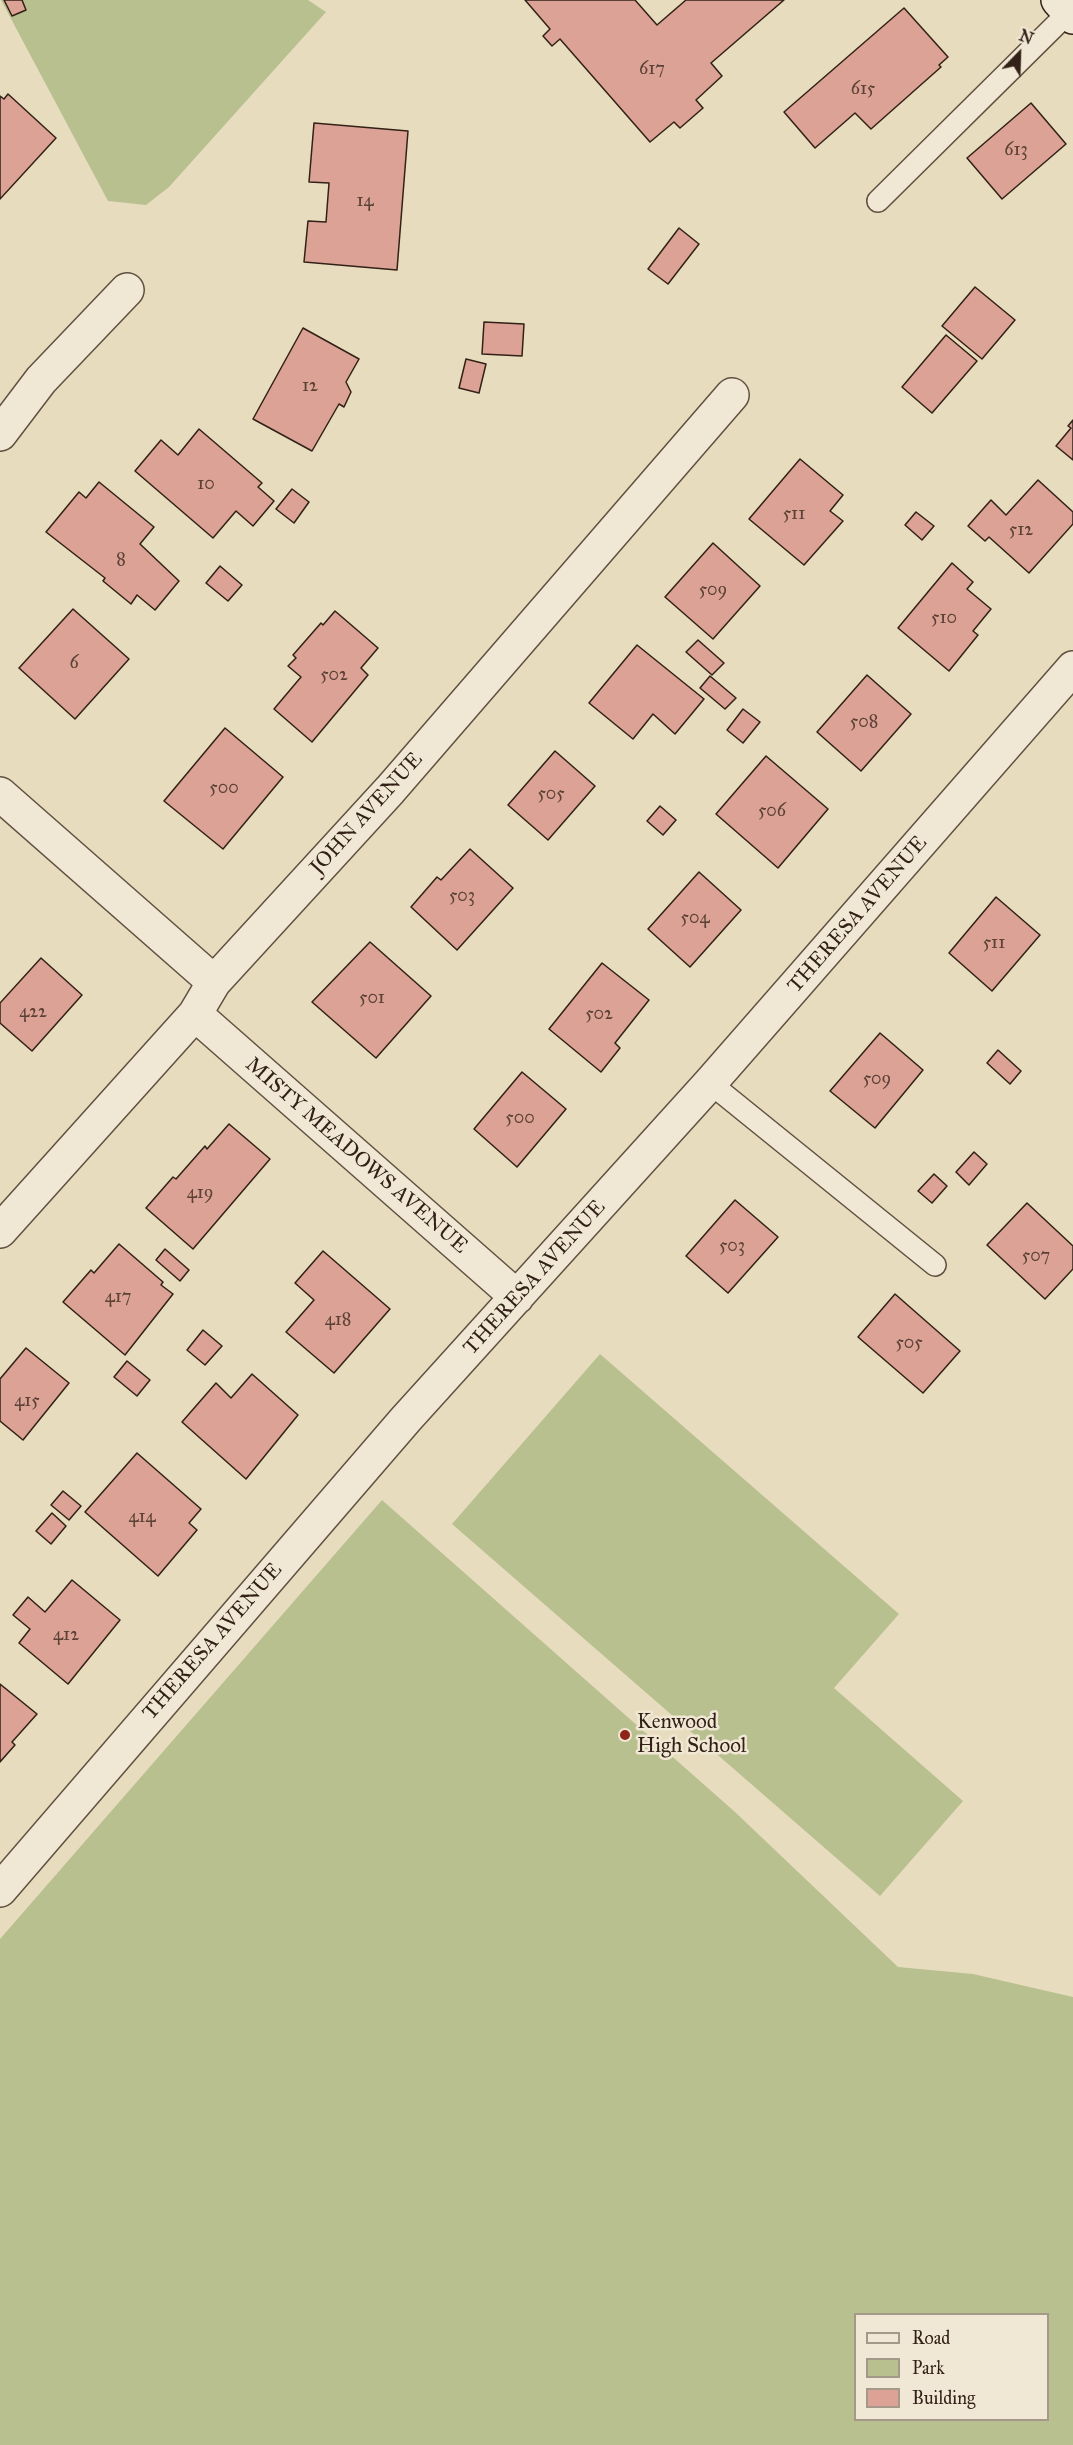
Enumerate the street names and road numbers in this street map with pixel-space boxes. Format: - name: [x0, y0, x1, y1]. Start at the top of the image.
- street label: JOHN AVENUE: [305, 748, 429, 880]
- street label: THERESA AVENUE: [783, 831, 933, 999]
- street label: MISTY MEADOWS AVENUE: [240, 1053, 472, 1259]
- street label: THERESA AVENUE: [459, 1195, 611, 1361]
- street label: THERESA AVENUE: [138, 1558, 288, 1726]

